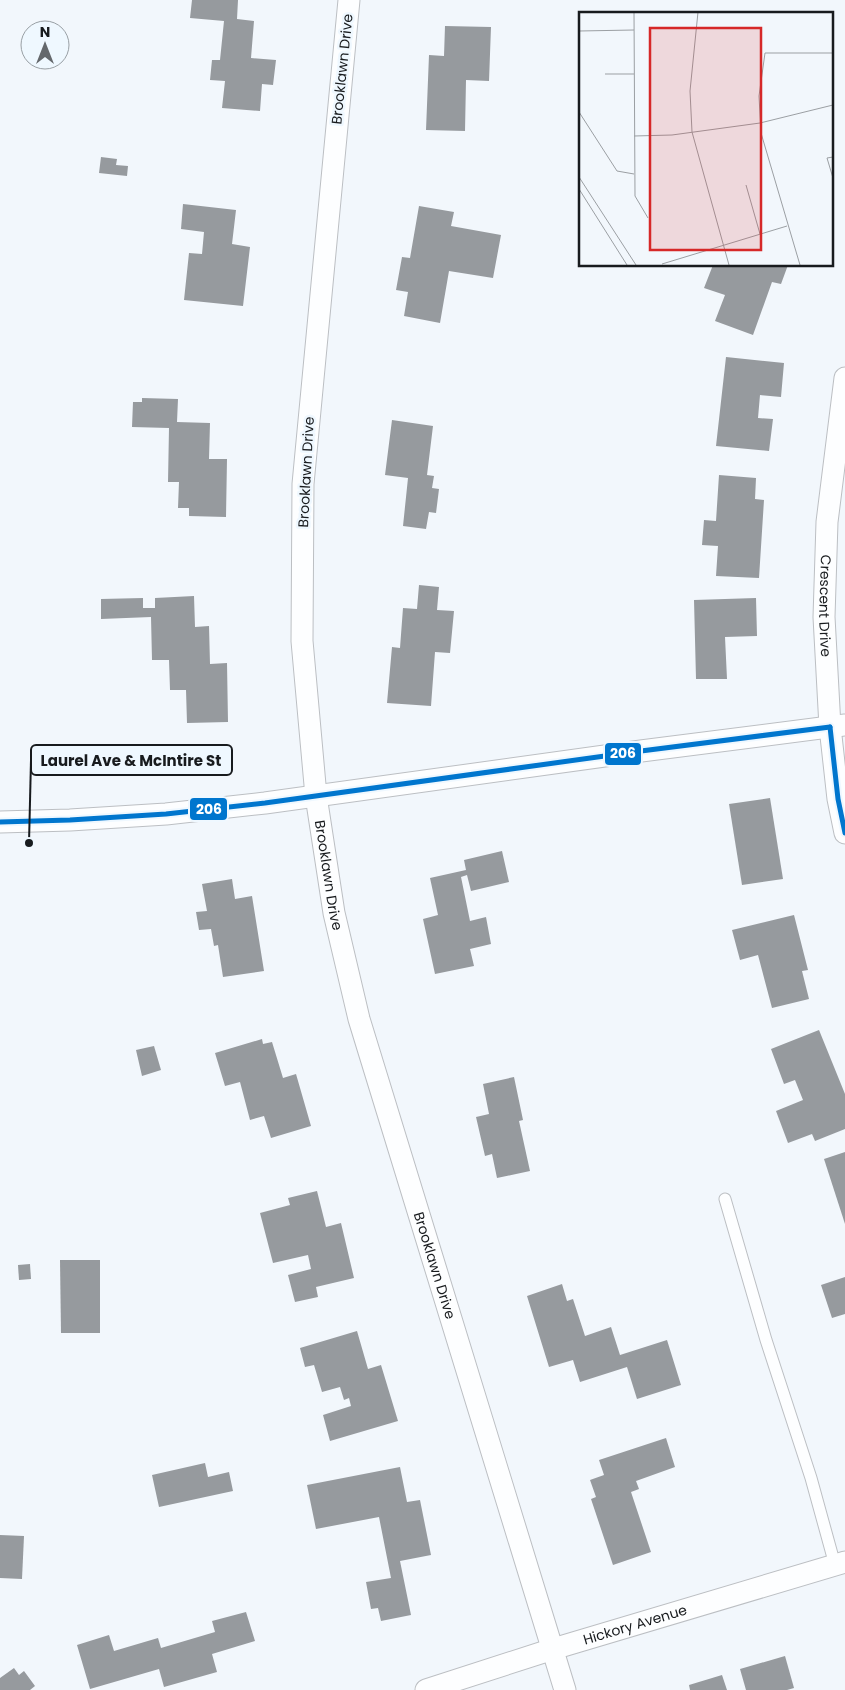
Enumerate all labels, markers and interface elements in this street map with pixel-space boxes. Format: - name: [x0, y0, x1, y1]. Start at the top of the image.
- street label: Brooklawn Drive: [326, 12, 358, 125]
- inset map: [579, 12, 832, 266]
- north arrow: [20, 20, 70, 70]
- text: N: [40, 22, 50, 42]
- street label: Brooklawn Drive: [293, 416, 319, 528]
- street label: Crescent Drive: [814, 554, 836, 658]
- line badge: 206: [604, 742, 642, 766]
- text: 206: [610, 743, 636, 763]
- callout: Laurel Ave & McIntire St: [31, 745, 232, 775]
- text: Laurel Ave & McIntire St: [41, 750, 221, 771]
- line badge: 206: [189, 797, 228, 821]
- text: 206: [196, 799, 222, 819]
- street label: Brooklawn Drive: [310, 819, 348, 933]
- street label: Brooklawn Drive: [409, 1209, 461, 1322]
- street label: Hickory Avenue: [581, 1600, 690, 1649]

